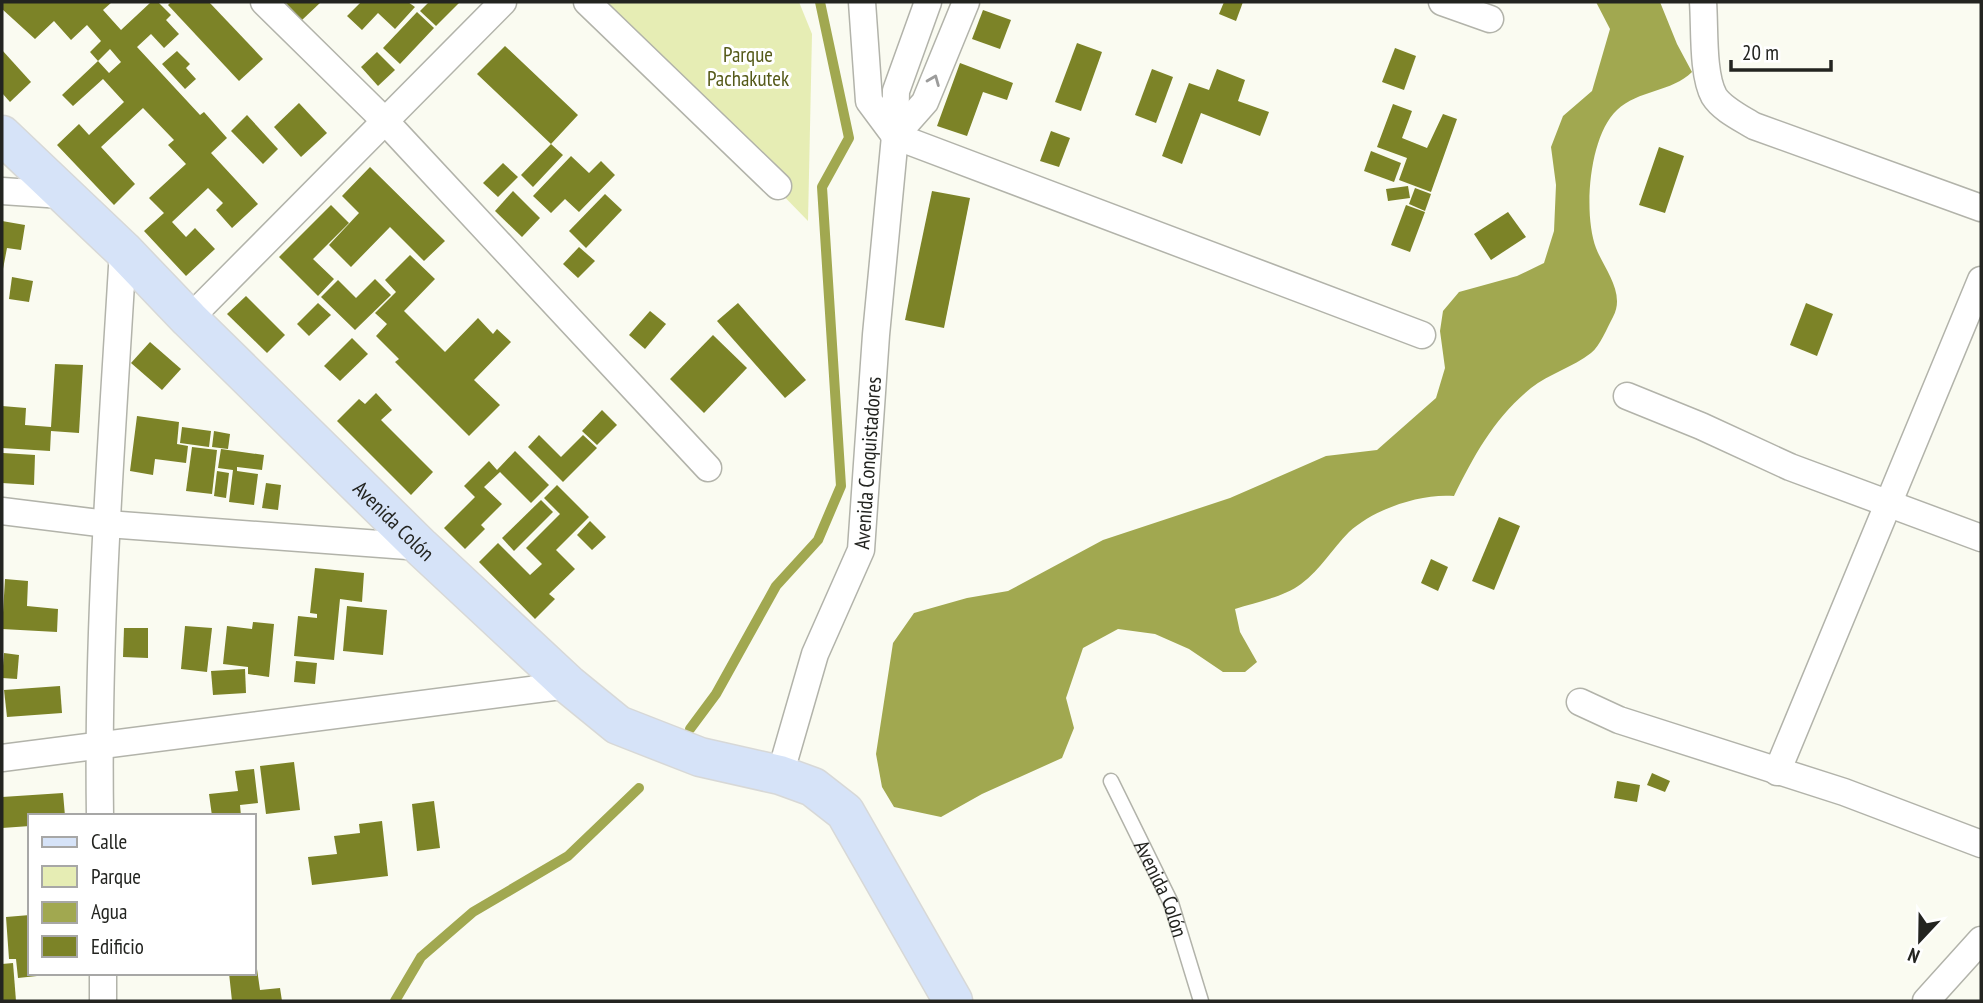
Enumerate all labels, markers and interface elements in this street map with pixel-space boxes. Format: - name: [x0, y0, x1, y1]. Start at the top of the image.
- scale bar: [1731, 28, 1831, 72]
- text: 20 m: [1742, 39, 1779, 66]
- park label: Parque Pachakutek: [707, 41, 789, 92]
- one-way arrow: [925, 75, 939, 87]
- street label: Avenida Conquistadores: [848, 376, 887, 550]
- street label: Avenida Colón: [348, 475, 440, 566]
- legend: [28, 814, 256, 975]
- text: Calle: [91, 828, 127, 855]
- street label: Avenida Colón: [1129, 836, 1194, 940]
- text: Parque: [91, 863, 141, 890]
- text: Agua: [91, 898, 127, 925]
- north arrow: [1885, 905, 1955, 975]
- text: Edificio: [91, 933, 144, 960]
- text: N: [1904, 943, 1923, 969]

